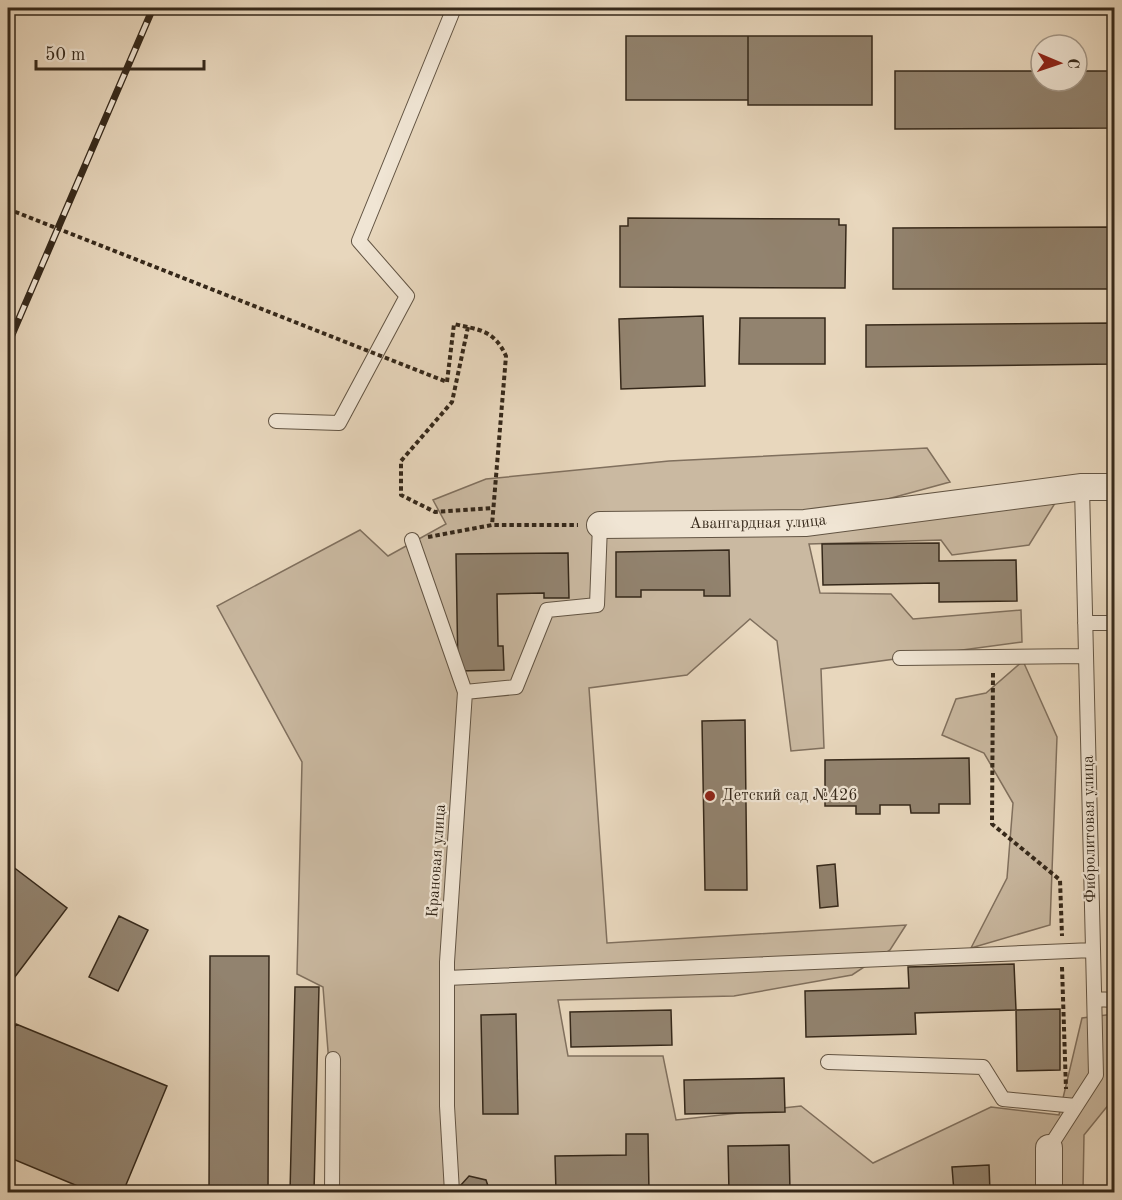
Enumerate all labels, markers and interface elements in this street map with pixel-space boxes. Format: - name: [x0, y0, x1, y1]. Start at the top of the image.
- scale bar: [36, 33, 204, 71]
- north arrow: [1029, 33, 1089, 93]
- text: 50 m: [45, 46, 85, 64]
- text: С: [1064, 58, 1080, 69]
- street label: Авангардная улица: [689, 512, 828, 532]
- street label: Фибролитовая улица: [1081, 755, 1099, 903]
- place label: Детский сад №426: [722, 788, 858, 804]
- marker: Детский сад №426: [703, 789, 717, 803]
- street label: Крановая улица: [425, 804, 449, 918]

